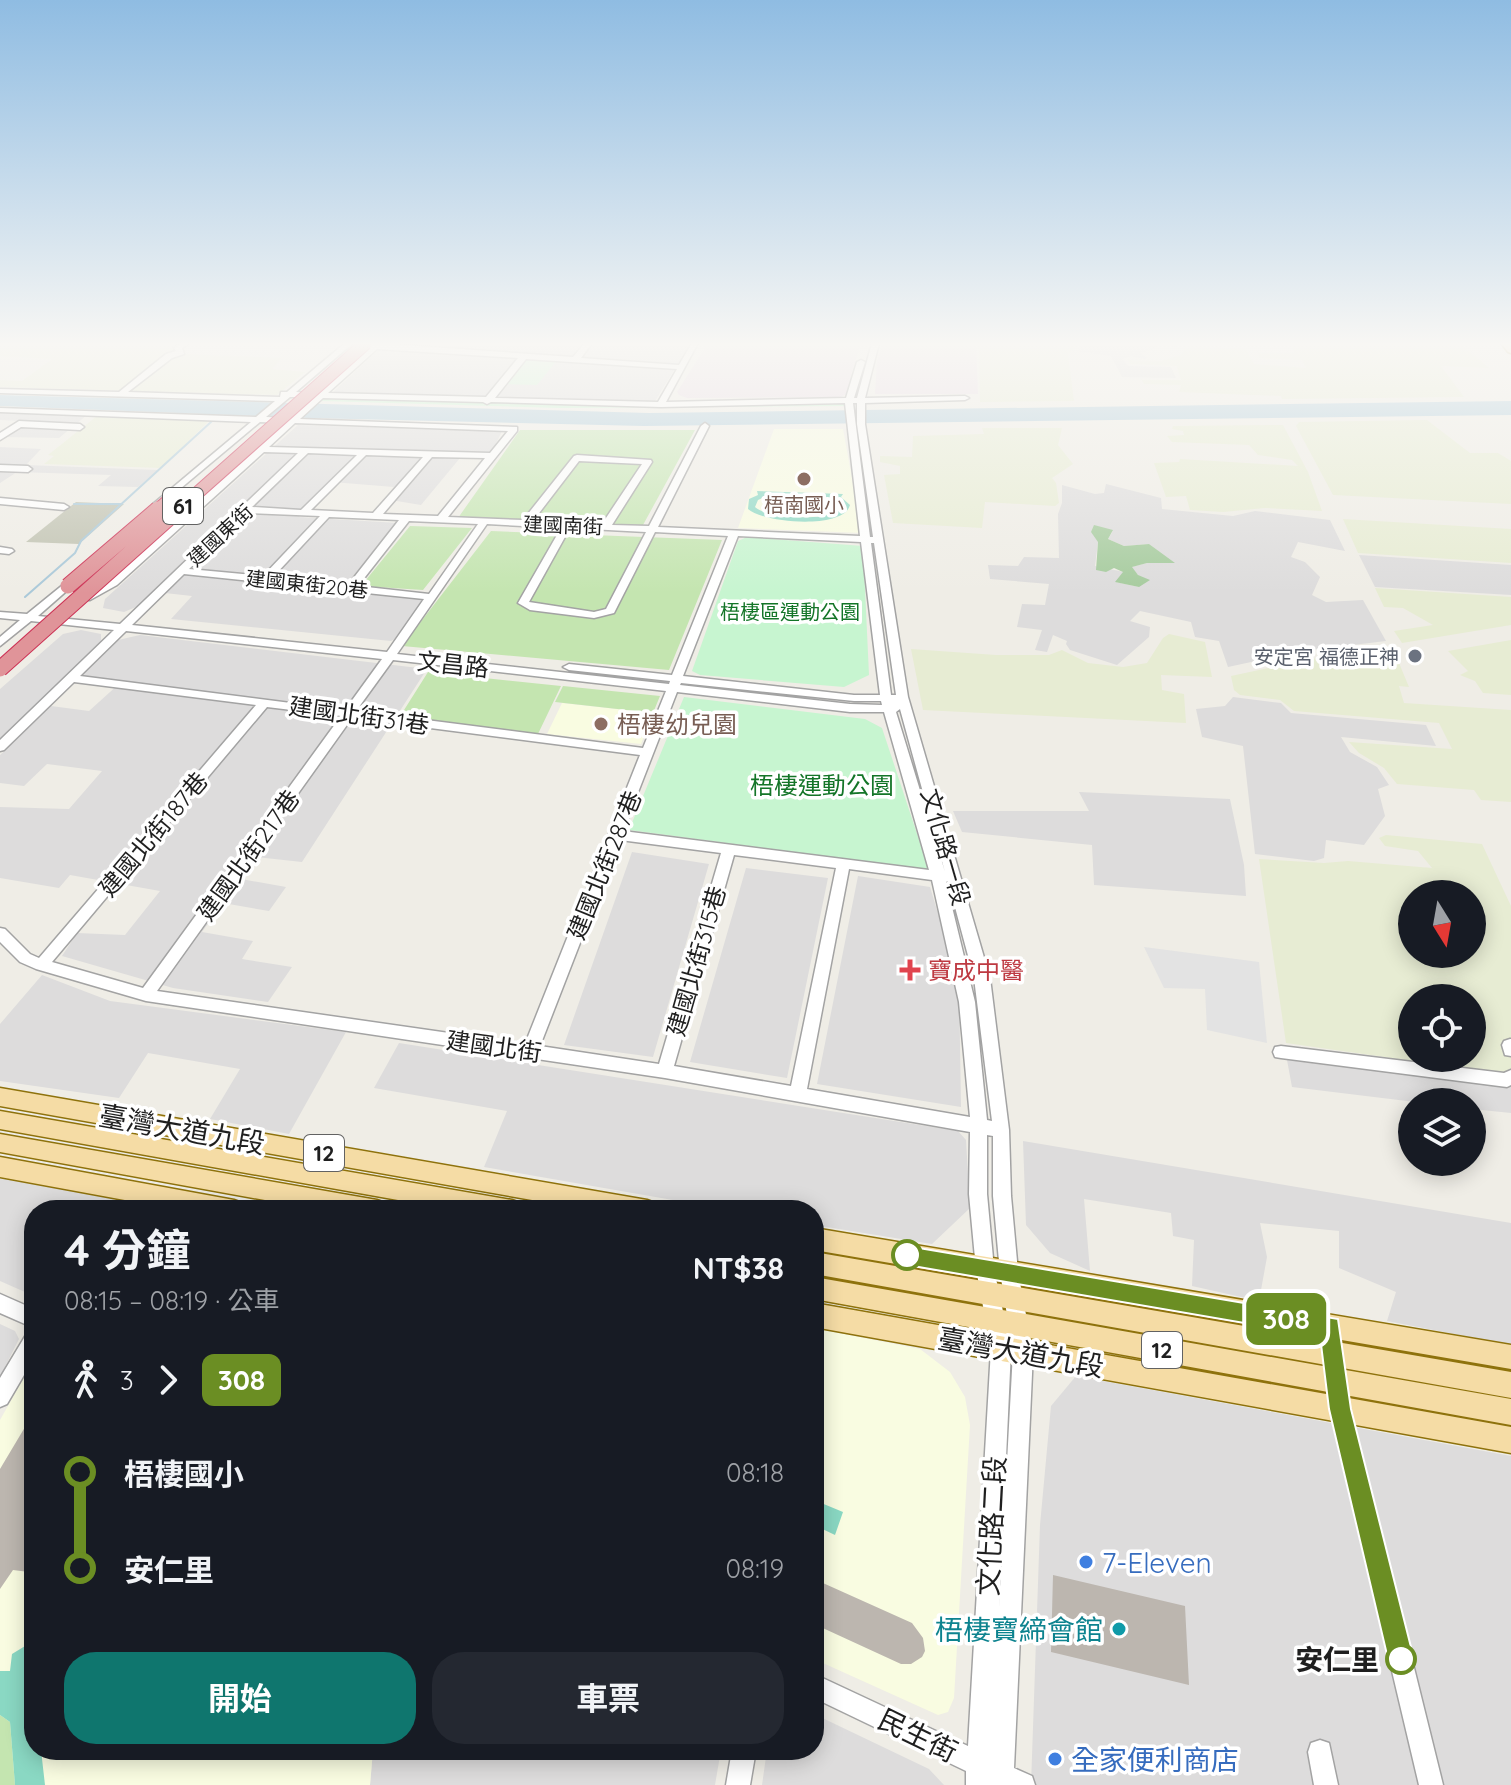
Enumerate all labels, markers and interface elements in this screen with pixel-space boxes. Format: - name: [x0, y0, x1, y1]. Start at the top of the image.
- marker: 梧南國小: [795, 470, 813, 488]
- road number: 61: [163, 488, 203, 524]
- place label: 梧南國小: [764, 492, 844, 517]
- street label: 建國東街: [182, 499, 258, 571]
- street label: 建國南街: [523, 511, 603, 539]
- street label: 建國東街20巷: [245, 565, 369, 603]
- park label: 梧棲區運動公園: [720, 599, 860, 624]
- place label: 安定宮 福德正神: [1254, 644, 1399, 669]
- street label: 文昌路: [416, 645, 490, 683]
- marker: 安定宮 福德正神: [1406, 647, 1424, 665]
- street label: 建國北街31巷: [287, 690, 431, 740]
- place label: 梧棲幼兒園: [617, 709, 737, 739]
- marker: 梧棲幼兒園: [592, 715, 610, 733]
- street label: 建國北街187巷: [92, 766, 214, 902]
- park label: 梧棲運動公園: [750, 770, 894, 800]
- street label: 建國北街217巷: [190, 784, 306, 926]
- street label: 文化路一段: [915, 785, 977, 909]
- street label: 建國北街287巷: [561, 786, 647, 944]
- north arrow: [1398, 880, 1486, 968]
- map controls: [1398, 880, 1486, 1176]
- street label: 建國北街315巷: [660, 883, 732, 1039]
- place label: 寶成中醫: [928, 955, 1024, 985]
- marker: 寶成中醫: [899, 959, 921, 981]
- button: locate: [1398, 984, 1486, 1072]
- street label: 建國北街: [444, 1024, 544, 1068]
- button: layers: [1398, 1088, 1486, 1176]
- street label: 臺灣大道九段: [96, 1097, 268, 1161]
- road number: 12: [304, 1135, 344, 1171]
- text: 4 分鐘: [64, 1222, 190, 1277]
- unlabelled marker: [892, 1240, 922, 1270]
- text: NT$38: [693, 1249, 784, 1287]
- text: 08:15 – 08:19 · 公車: [64, 1284, 279, 1317]
- line badge: 308: [1240, 1293, 1332, 1345]
- text: 308: [1262, 1301, 1310, 1336]
- street label: 臺灣大道九段: [935, 1320, 1107, 1384]
- road number: 12: [1142, 1332, 1182, 1368]
- icon: walk: [64, 1358, 108, 1402]
- icon: forward: [146, 1358, 190, 1402]
- text: 308: [218, 1362, 265, 1397]
- text: 3: [120, 1364, 134, 1397]
- text: 梧棲國小: [124, 1455, 244, 1493]
- street label: 文化路二段: [970, 1455, 1012, 1597]
- text: 08:18: [726, 1456, 784, 1489]
- place label: 7-Eleven: [1102, 1545, 1212, 1580]
- text: 安仁里: [124, 1551, 214, 1589]
- text: 08:19: [725, 1552, 784, 1585]
- marker: 7-Eleven: [1077, 1553, 1095, 1571]
- place label: 梧棲寶締會館: [935, 1612, 1103, 1647]
- marker: 梧棲寶締會館: [1110, 1620, 1128, 1638]
- place label: 安仁里: [1295, 1642, 1379, 1677]
- marker: 安仁里: [1386, 1644, 1416, 1674]
- button: 開始: [64, 1652, 416, 1744]
- button: 車票: [432, 1652, 784, 1744]
- street label: 民生街: [873, 1701, 963, 1769]
- place label: 全家便利商店: [1071, 1742, 1239, 1777]
- marker: 全家便利商店: [1046, 1750, 1064, 1768]

